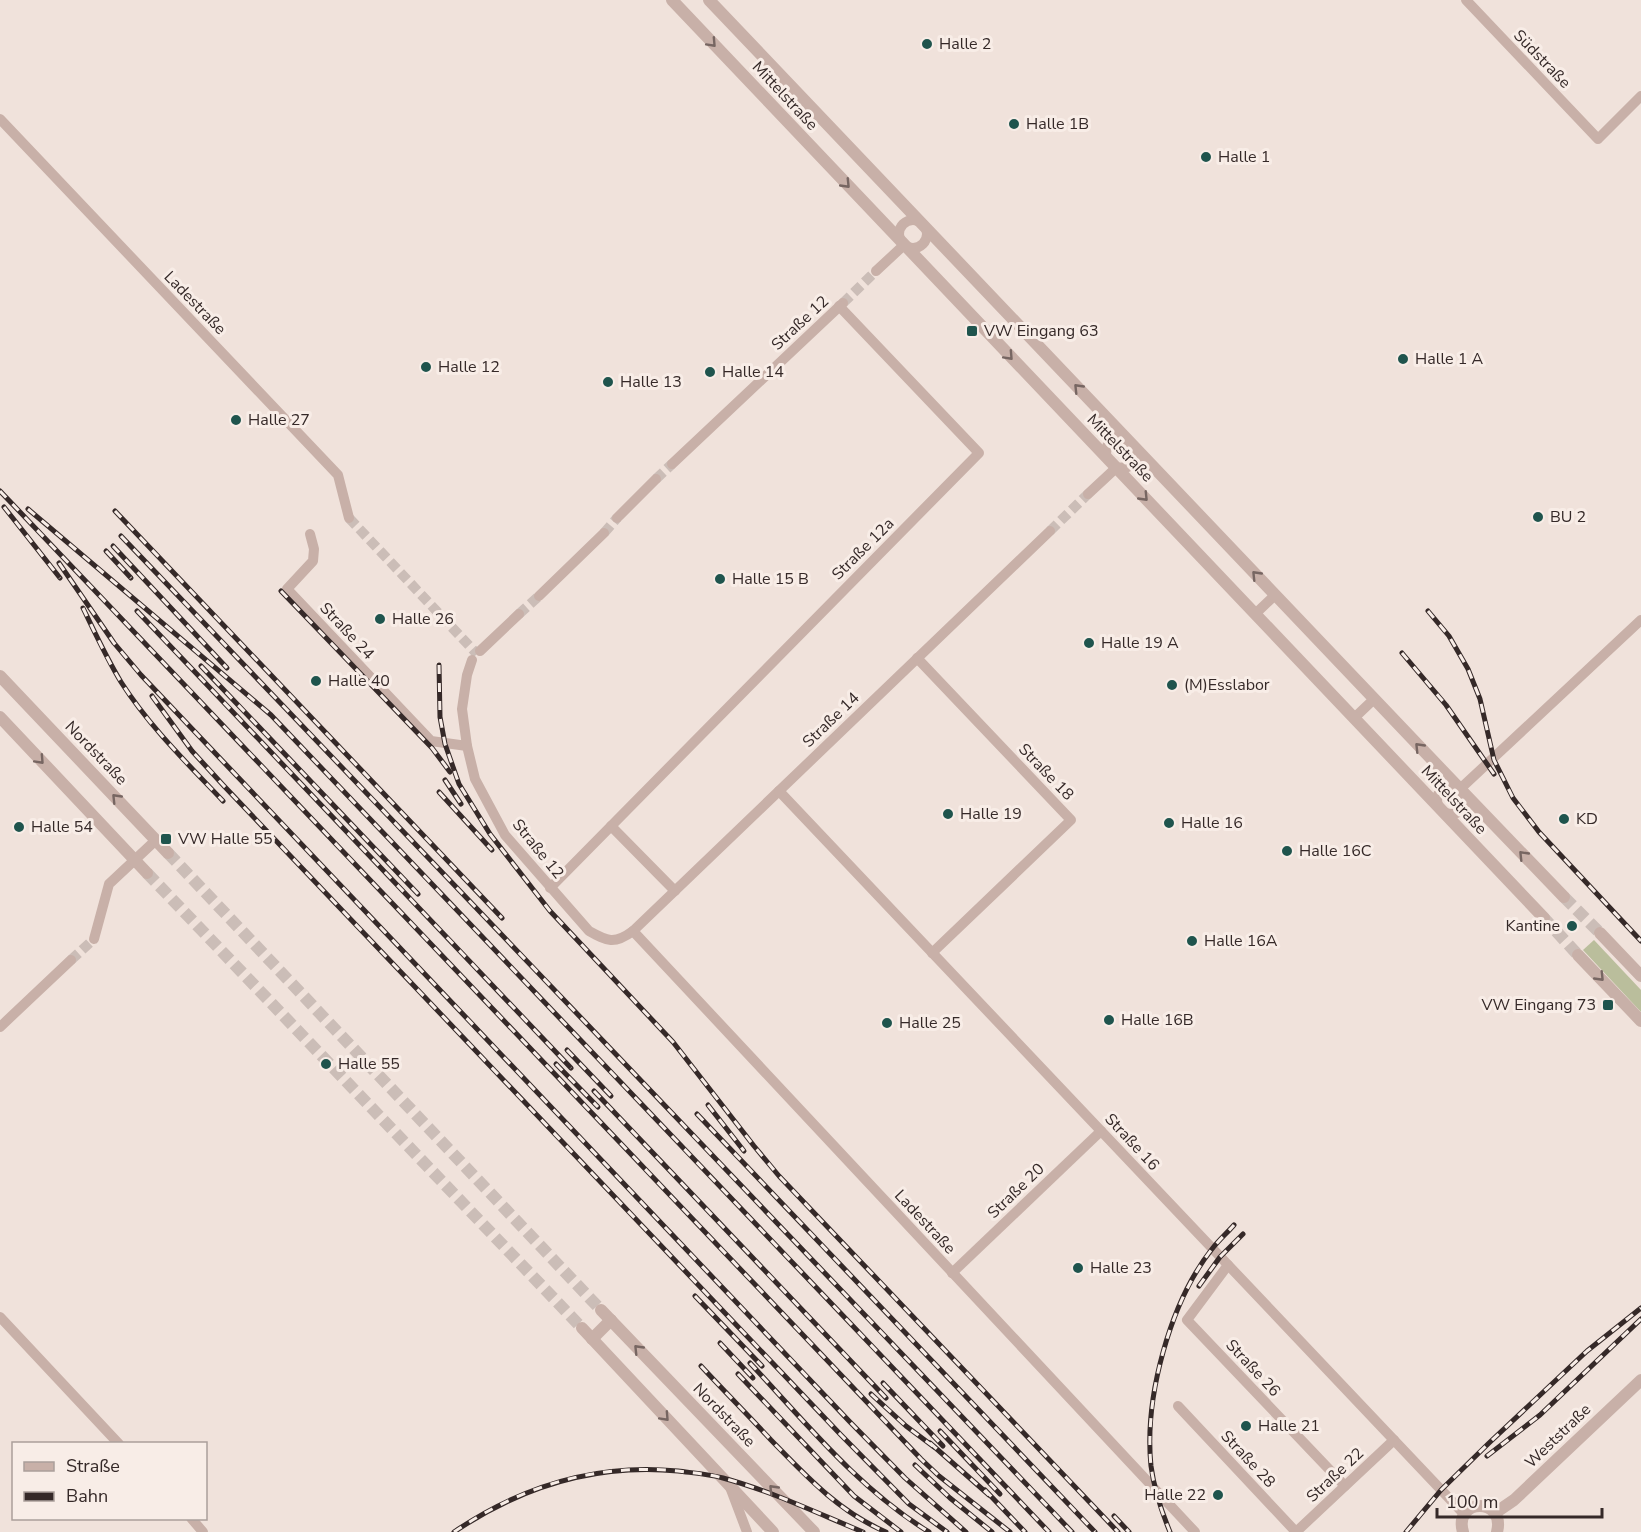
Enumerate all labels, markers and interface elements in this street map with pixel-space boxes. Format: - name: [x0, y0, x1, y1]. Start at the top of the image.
- street label: Südstraße: [1508, 25, 1576, 93]
- place label: Halle 2: [939, 33, 991, 55]
- one-way arrow: [705, 36, 716, 46]
- marker: Halle 2: [920, 37, 934, 51]
- street label: Mittelstraße: [747, 57, 823, 135]
- place label: Halle 1B: [1026, 113, 1089, 135]
- marker: Halle 1B: [1007, 117, 1021, 131]
- place label: Halle 1: [1218, 146, 1270, 168]
- marker: Halle 1: [1199, 150, 1213, 164]
- one-way arrow: [839, 177, 850, 188]
- street label: Ladestraße: [159, 266, 231, 340]
- street label: Straße 12: [766, 291, 834, 355]
- place label: VW Eingang 63: [983, 320, 1099, 342]
- marker: VW Eingang 63: [965, 324, 979, 338]
- one-way arrow: [1002, 348, 1013, 359]
- place label: Halle 1 A: [1415, 348, 1483, 370]
- marker: Halle 1 A: [1396, 352, 1410, 366]
- place label: Halle 12: [438, 356, 500, 378]
- marker: Halle 12: [419, 360, 433, 374]
- place label: Halle 14: [722, 361, 784, 383]
- marker: Halle 14: [703, 365, 717, 379]
- place label: Halle 13: [620, 371, 682, 393]
- marker: Halle 13: [601, 375, 615, 389]
- one-way arrow: [1075, 385, 1086, 396]
- place label: Halle 27: [248, 409, 310, 431]
- street label: Mittelstraße: [1082, 409, 1158, 487]
- marker: Halle 27: [229, 413, 243, 427]
- one-way arrow: [1137, 490, 1148, 501]
- place label: BU 2: [1550, 506, 1586, 528]
- marker: BU 2: [1531, 510, 1545, 524]
- street label: Straße 12a: [827, 513, 899, 585]
- place label: Halle 15 B: [732, 568, 809, 590]
- marker: Halle 15 B: [713, 572, 727, 586]
- one-way arrow: [1252, 572, 1263, 582]
- street label: Straße 24: [315, 597, 380, 665]
- place label: Halle 26: [392, 608, 454, 630]
- marker: Halle 26: [373, 612, 387, 626]
- place label: Halle 19 A: [1101, 632, 1179, 654]
- marker: Halle 19 A: [1082, 636, 1096, 650]
- place label: Halle 40: [328, 670, 390, 692]
- marker: Halle 40: [309, 674, 323, 688]
- place label: (M)Esslabor: [1184, 674, 1270, 696]
- marker: (M)Esslabor: [1165, 678, 1179, 692]
- street label: Straße 14: [798, 687, 865, 753]
- street label: Nordstraße: [60, 716, 132, 790]
- street label: Straße 18: [1013, 739, 1079, 805]
- one-way arrow: [1416, 743, 1427, 754]
- one-way arrow: [33, 753, 44, 764]
- street label: Mittelstraße: [1416, 761, 1492, 839]
- one-way arrow: [112, 794, 123, 804]
- place label: Halle 19: [960, 803, 1022, 825]
- marker: Halle 19: [941, 807, 955, 821]
- place label: KD: [1576, 808, 1598, 830]
- place label: Halle 16: [1181, 812, 1243, 834]
- marker: KD: [1557, 812, 1571, 826]
- street label: Straße 12: [507, 814, 569, 884]
- place label: Halle 54: [31, 816, 93, 838]
- marker: Halle 16: [1162, 816, 1176, 830]
- marker: Halle 54: [12, 820, 26, 834]
- place label: VW Halle 55: [177, 828, 273, 850]
- marker: VW Halle 55: [159, 832, 173, 846]
- place label: Halle 16C: [1299, 840, 1372, 862]
- marker: Halle 16C: [1280, 844, 1294, 858]
- one-way arrow: [1520, 851, 1531, 862]
- place label: Kantine: [1506, 915, 1560, 937]
- marker: Kantine: [1565, 919, 1579, 933]
- place label: Halle 16A: [1204, 930, 1278, 952]
- marker: Halle 16A: [1185, 934, 1199, 948]
- one-way arrow: [1592, 970, 1603, 981]
- place label: VW Eingang 73: [1480, 994, 1596, 1016]
- marker: VW Eingang 73: [1601, 998, 1615, 1012]
- place label: Halle 16B: [1121, 1009, 1194, 1031]
- place label: Halle 25: [899, 1012, 961, 1034]
- marker: Halle 16B: [1102, 1013, 1116, 1027]
- marker: Halle 25: [880, 1016, 894, 1030]
- place label: Halle 55: [338, 1053, 400, 1075]
- marker: Halle 55: [319, 1057, 333, 1071]
- street label: Straße 16: [1100, 1108, 1164, 1176]
- street label: Straße 20: [983, 1158, 1049, 1224]
- street label: Ladestraße: [889, 1185, 961, 1259]
- place label: Halle 23: [1090, 1257, 1152, 1279]
- marker: Halle 23: [1071, 1261, 1085, 1275]
- street label: Straße 26: [1221, 1334, 1285, 1402]
- one-way arrow: [635, 1345, 646, 1356]
- street label: Nordstraße: [688, 1378, 760, 1452]
- street label: Weststraße: [1520, 1399, 1596, 1473]
- one-way arrow: [658, 1410, 669, 1420]
- place label: Halle 21: [1258, 1415, 1320, 1437]
- marker: Halle 21: [1239, 1419, 1253, 1433]
- street label: Straße 28: [1216, 1425, 1280, 1493]
- legend: [12, 1442, 207, 1520]
- street label: Straße 22: [1301, 1443, 1369, 1507]
- text: Straße: [66, 1454, 120, 1478]
- scale bar: [1437, 1481, 1602, 1519]
- text: Bahn: [66, 1484, 108, 1508]
- place label: Halle 22: [1144, 1484, 1206, 1506]
- one-way arrow: [770, 1486, 781, 1497]
- marker: Halle 22: [1211, 1488, 1225, 1502]
- text: 100 m: [1446, 1490, 1498, 1514]

